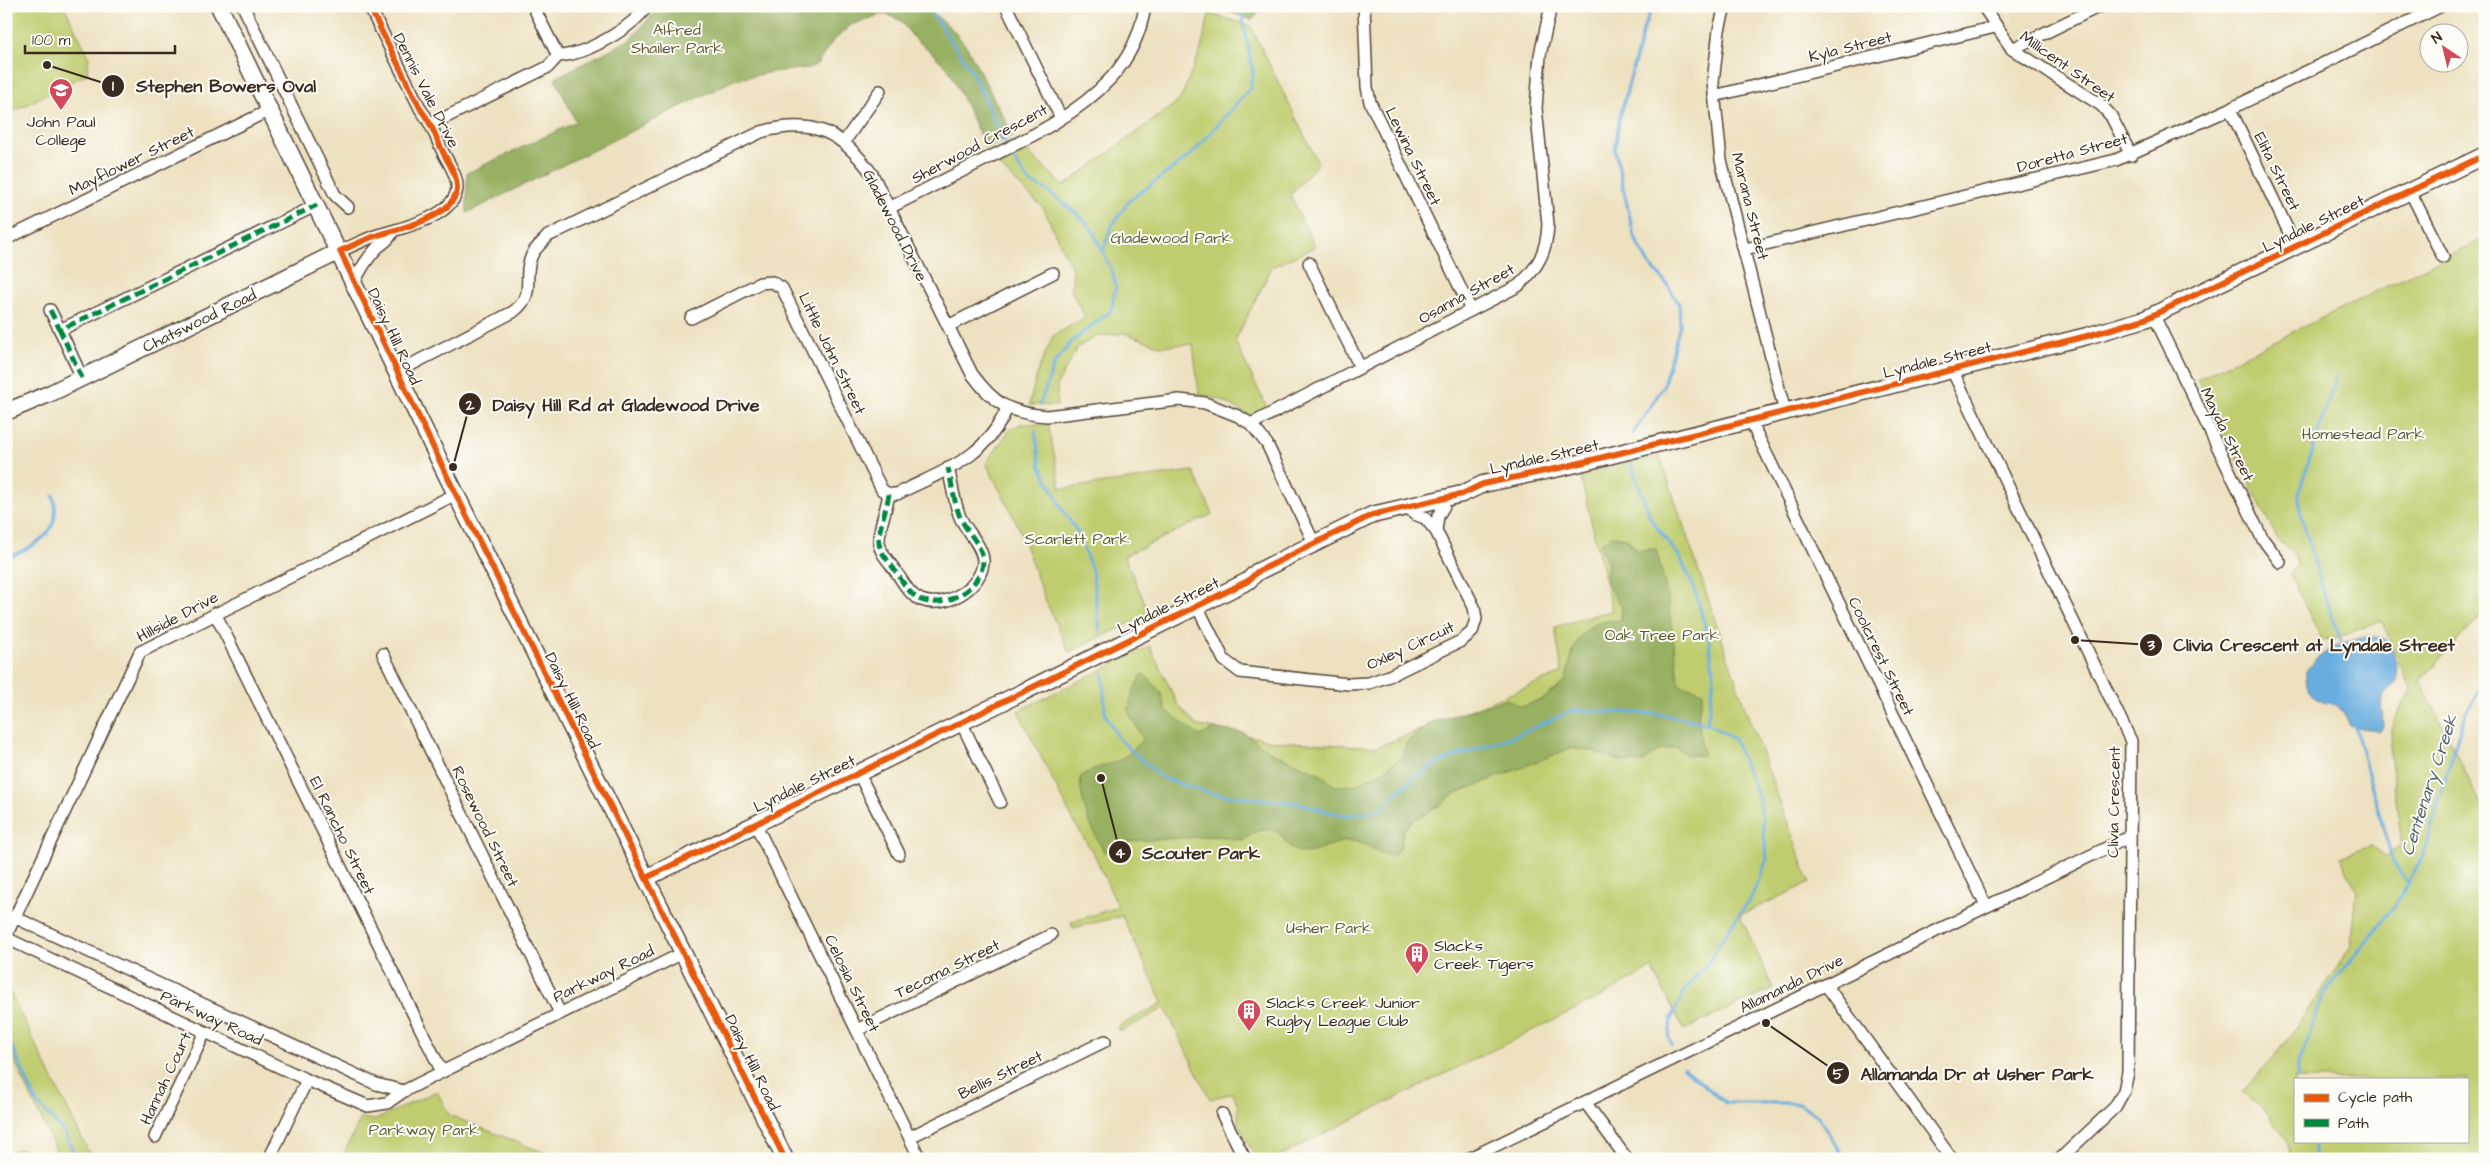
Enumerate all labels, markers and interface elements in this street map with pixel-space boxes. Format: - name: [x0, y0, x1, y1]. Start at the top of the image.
- park label: Alfred Shailer Park: [631, 19, 723, 59]
- scale bar: [25, 22, 175, 54]
- north arrow: [2418, 22, 2468, 72]
- street label: Kyla Street: [1806, 26, 1895, 69]
- street label: Millicent Street: [2015, 26, 2120, 108]
- text: N: [2428, 27, 2447, 49]
- street label: Dennis Vale Drive: [388, 29, 465, 152]
- text: 100 m: [32, 30, 71, 51]
- callout: Stephen Bowers Oval: [100, 69, 326, 102]
- text: Stephen Bowers Oval: [135, 74, 316, 99]
- text: 1: [112, 76, 114, 97]
- school or university icon: John Paul College: [48, 77, 74, 111]
- street label: Sherwood Crescent: [907, 98, 1052, 189]
- street label: Lewina Street: [1380, 104, 1447, 210]
- place label: John Paul College: [27, 111, 95, 152]
- street label: Mayflower Street: [65, 121, 199, 202]
- street label: Doretta Street: [2014, 127, 2131, 178]
- street label: Elita Street: [2249, 129, 2306, 215]
- street label: Marana Street: [1726, 150, 1774, 263]
- street label: Gladewood Drive: [857, 166, 933, 285]
- street label: Lyndale Street: [2259, 189, 2369, 259]
- park label: Gladewood Park: [1110, 227, 1232, 249]
- street label: Osanna Street: [1414, 258, 1519, 329]
- street label: Chatswood Road: [139, 284, 260, 358]
- street label: Daisy Hill Road: [361, 284, 426, 389]
- street label: Little John Street: [793, 289, 871, 419]
- street label: Lyndale Street: [1881, 336, 1995, 385]
- street label: Mayda Street: [2194, 384, 2260, 486]
- callout: Daisy Hill Rd at Gladewood Drive: [458, 388, 770, 421]
- text: Daisy Hill Rd at Gladewood Drive: [492, 393, 760, 419]
- text: 2: [465, 395, 475, 416]
- park label: Homestead Park: [2302, 423, 2425, 445]
- street label: Lyndale Street: [1488, 434, 1602, 481]
- park label: Scarlett Park: [1025, 528, 1130, 550]
- street label: Lyndale Street: [1114, 571, 1224, 641]
- street label: Hillside Drive: [133, 586, 222, 648]
- street label: Coolcrest Street: [1843, 593, 1920, 720]
- street label: Oxley Circuit: [1363, 616, 1459, 677]
- park label: Oak Tree Park: [1605, 624, 1719, 646]
- callout: Clivia Crescent at Lyndale Street: [2138, 628, 2465, 661]
- text: Clivia Crescent at Lyndale Street: [2173, 633, 2455, 659]
- text: 3: [2146, 635, 2155, 656]
- street label: Daisy Hill Road: [538, 649, 605, 753]
- water label: Centenary Creek: [2395, 711, 2465, 859]
- street label: Clivia Crescent: [2102, 745, 2126, 858]
- street label: Lyndale Street: [750, 749, 860, 819]
- street label: Rosewood Street: [446, 762, 524, 891]
- street label: El Rancho Street: [304, 773, 380, 899]
- callout: Scouter Park: [1107, 836, 1270, 869]
- text: Scouter Park: [1141, 841, 1261, 866]
- text: 4: [1115, 843, 1126, 864]
- park label: Usher Park: [1286, 917, 1372, 939]
- street label: Celosia Street: [819, 931, 885, 1036]
- street label: Tecoma Street: [891, 934, 1004, 1004]
- place label: Slacks Creek Tigers: [1434, 935, 1534, 976]
- street label: Parkway Road: [549, 940, 658, 1009]
- building icon: Slacks Creek Tigers: [1404, 941, 1430, 975]
- street label: Allamanda Drive: [1736, 949, 1848, 1019]
- street label: Parkway Road: [157, 985, 266, 1052]
- place label: Slacks Creek Junior Rugby League Club: [1266, 992, 1420, 1033]
- building icon: Slacks Creek Junior Rugby League Club: [1236, 998, 1262, 1032]
- street label: Daisy Hill Road: [718, 1011, 785, 1115]
- street label: Hannah Court: [135, 1028, 197, 1128]
- street label: Bellis Street: [955, 1045, 1047, 1105]
- callout: Allamanda Dr at Usher Park: [1826, 1057, 2104, 1090]
- text: Allamanda Dr at Usher Park: [1860, 1062, 2095, 1087]
- text: 5: [1833, 1064, 1844, 1085]
- legend: [2294, 1078, 2468, 1142]
- text: Cycle path: [2338, 1087, 2413, 1109]
- text: Path: [2338, 1113, 2369, 1134]
- park label: Parkway Park: [369, 1119, 479, 1142]

